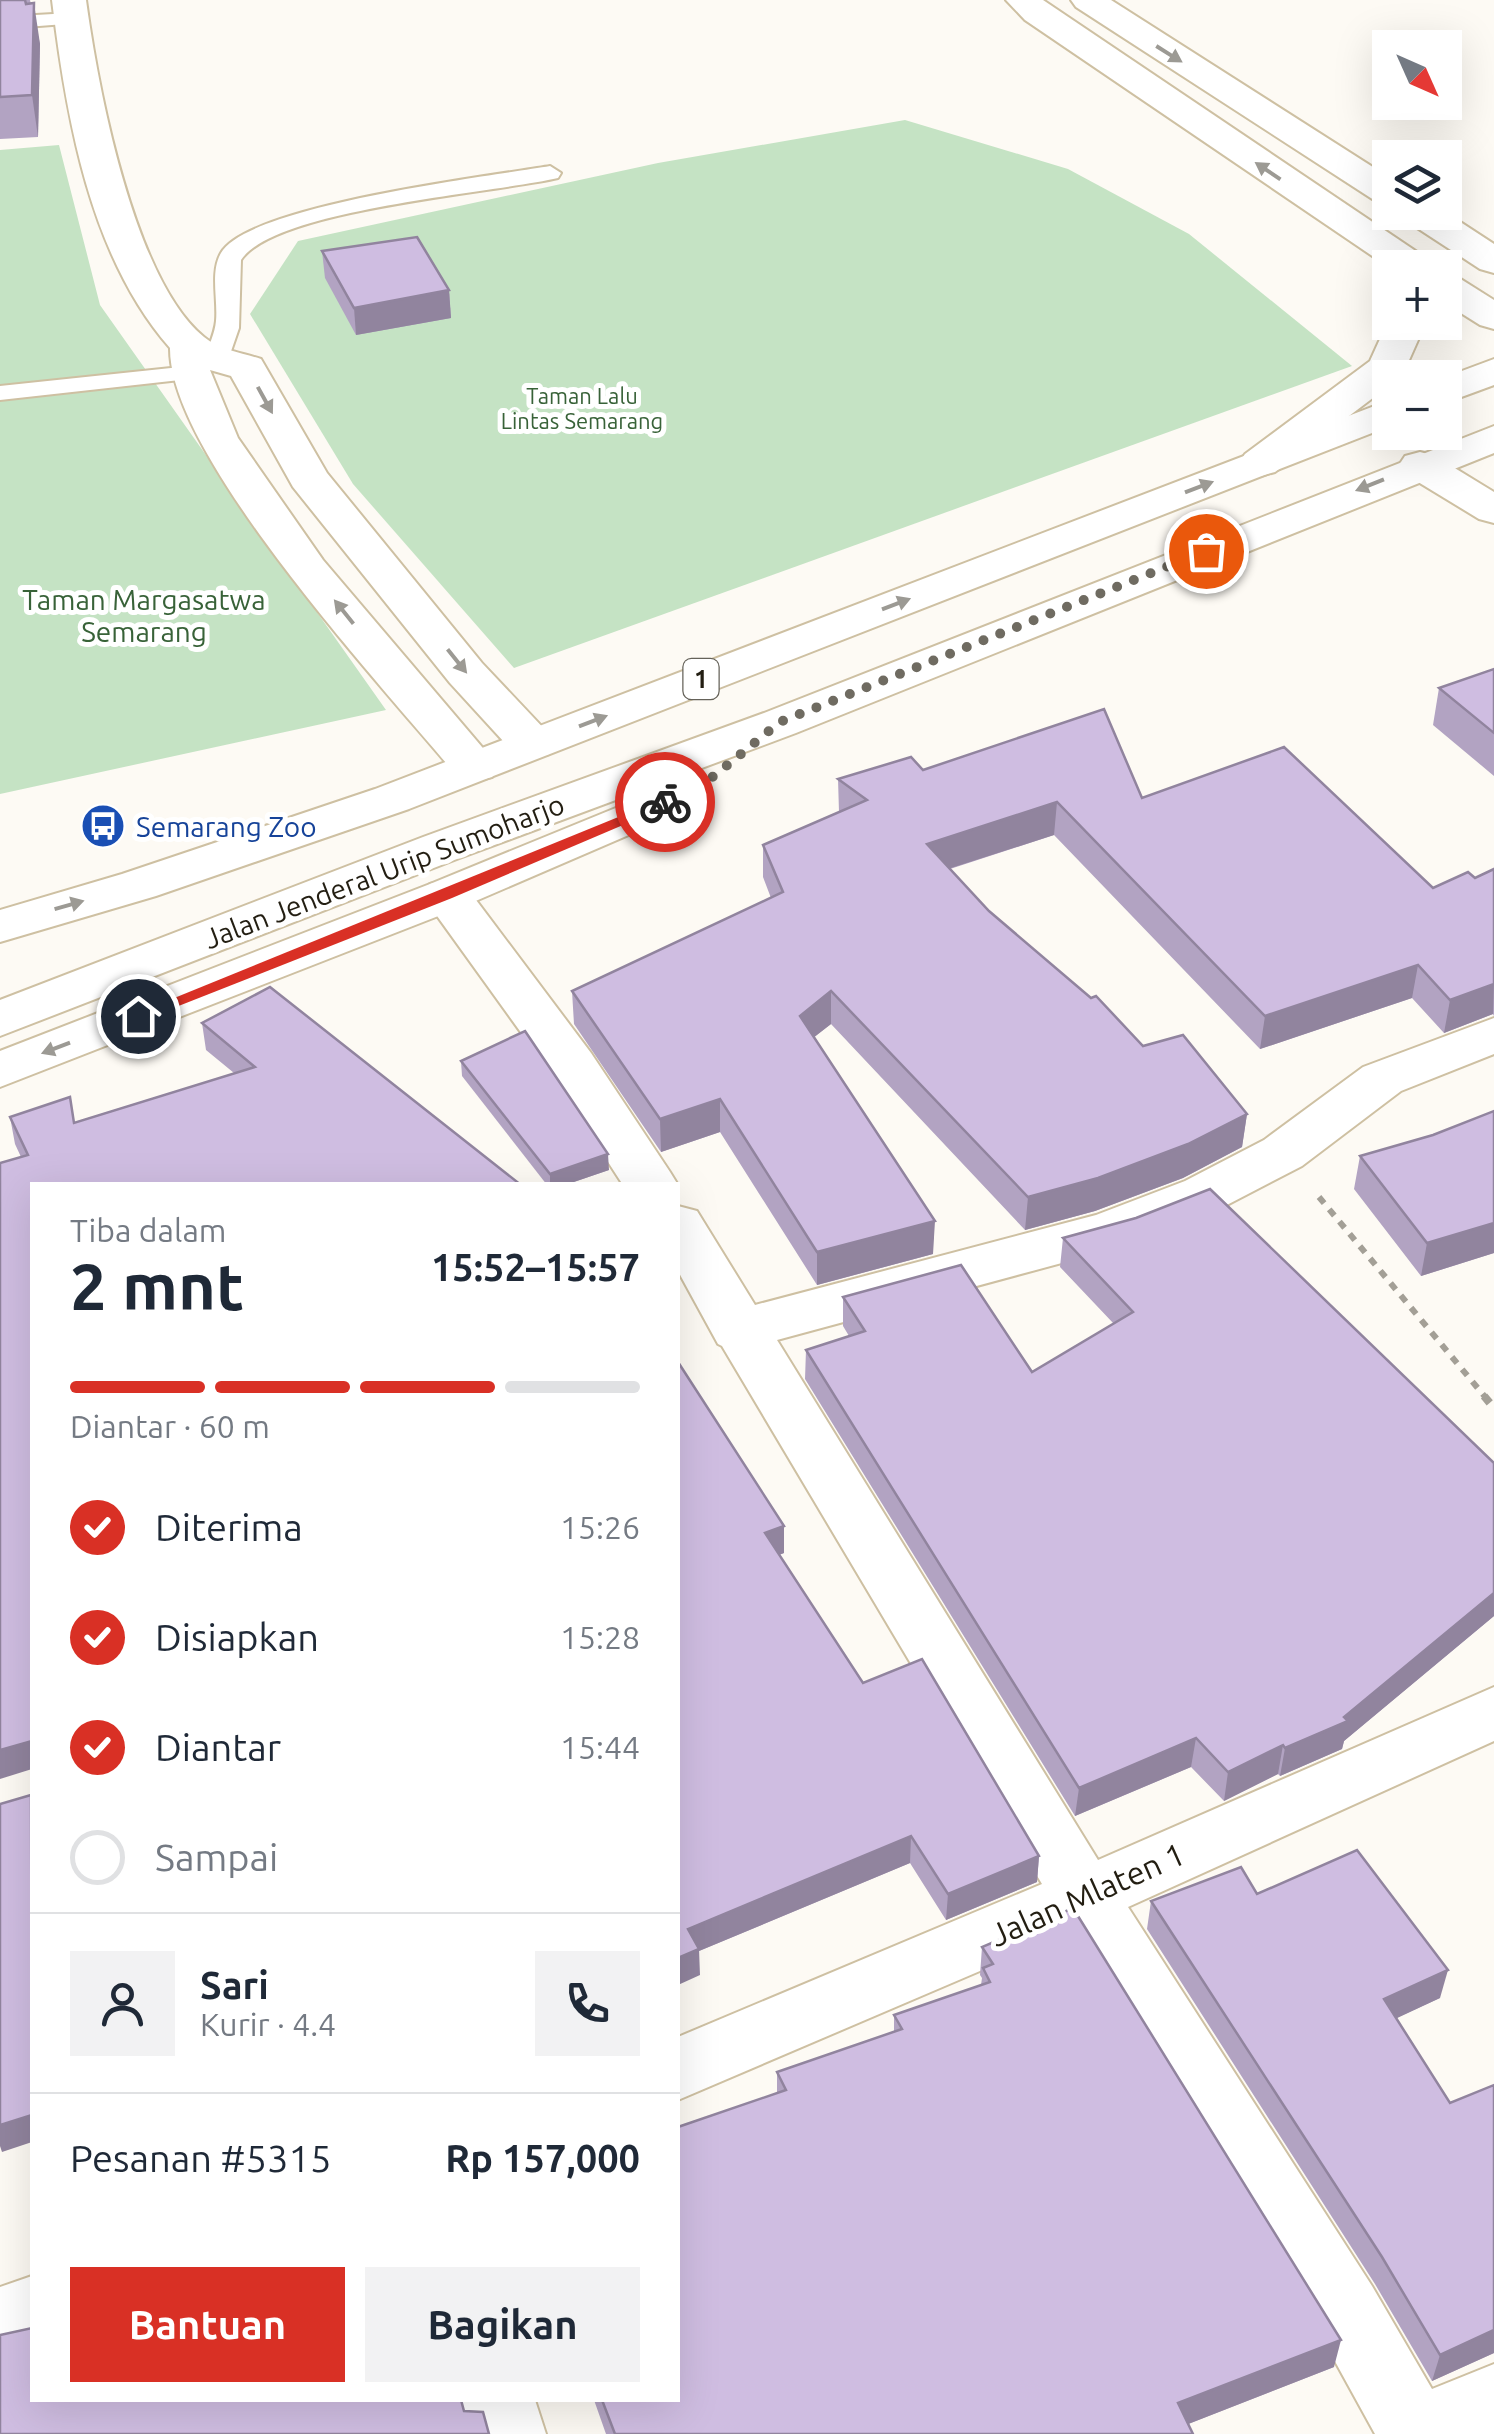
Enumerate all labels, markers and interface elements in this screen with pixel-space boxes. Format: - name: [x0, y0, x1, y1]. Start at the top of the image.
- north arrow: [1372, 30, 1462, 120]
- map controls: [1372, 30, 1462, 450]
- one-way arrow: [1155, 44, 1182, 63]
- button: layers: [1372, 140, 1462, 230]
- one-way arrow: [1255, 162, 1282, 181]
- button: +: [1372, 250, 1462, 340]
- button: −: [1372, 360, 1462, 450]
- park label: Taman Lalu Lintas Semarang: [501, 383, 663, 433]
- one-way arrow: [256, 386, 273, 415]
- one-way arrow: [1355, 477, 1385, 493]
- one-way arrow: [1184, 479, 1214, 494]
- pin: [1164, 509, 1249, 594]
- icon: bag: [1179, 524, 1234, 579]
- park label: Taman Margasatwa Semarang: [22, 584, 266, 647]
- one-way arrow: [881, 596, 911, 611]
- one-way arrow: [334, 600, 355, 625]
- one-way arrow: [446, 649, 467, 674]
- road number: 1: [684, 659, 718, 699]
- one-way arrow: [578, 713, 608, 728]
- courier: [615, 752, 715, 852]
- icon: bike: [638, 775, 693, 830]
- street label: Jalan Jenderal Urip Sumoharjo: [200, 788, 568, 954]
- bus stop icon: Semarang Zoo: [80, 803, 126, 849]
- place label: Semarang Zoo: [136, 811, 317, 842]
- one-way arrow: [55, 897, 85, 912]
- pin: [96, 974, 181, 1059]
- icon: home: [111, 989, 166, 1044]
- one-way arrow: [40, 1041, 70, 1056]
- text: Tiba dalam: [70, 1212, 226, 1248]
- text: 15:52–15:57: [431, 1246, 640, 1288]
- text: 2 mnt: [70, 1249, 244, 1322]
- text: Diantar · 60 m: [70, 1408, 270, 1444]
- icon: check: [70, 1500, 125, 1555]
- text: Diterima: [155, 1506, 303, 1548]
- text: 15:26: [560, 1509, 640, 1545]
- icon: check: [70, 1610, 125, 1665]
- text: Disiapkan: [155, 1616, 319, 1658]
- text: 15:28: [560, 1619, 640, 1655]
- icon: check: [70, 1720, 125, 1775]
- text: Diantar: [155, 1726, 281, 1768]
- text: 15:44: [560, 1729, 640, 1765]
- street label: Jalan Mlaten 1: [984, 1835, 1190, 1953]
- text: Sampai: [155, 1836, 278, 1878]
- button: person: [70, 1951, 175, 2056]
- button: phone: [535, 1951, 640, 2056]
- text: Sari: [200, 1964, 269, 2006]
- text: Kurir · 4.4: [200, 2006, 336, 2042]
- text: Pesanan #5315: [70, 2137, 331, 2179]
- text: Rp 157,000: [445, 2137, 640, 2179]
- button: Bantuan: [70, 2267, 345, 2382]
- button: Bagikan: [365, 2267, 640, 2382]

